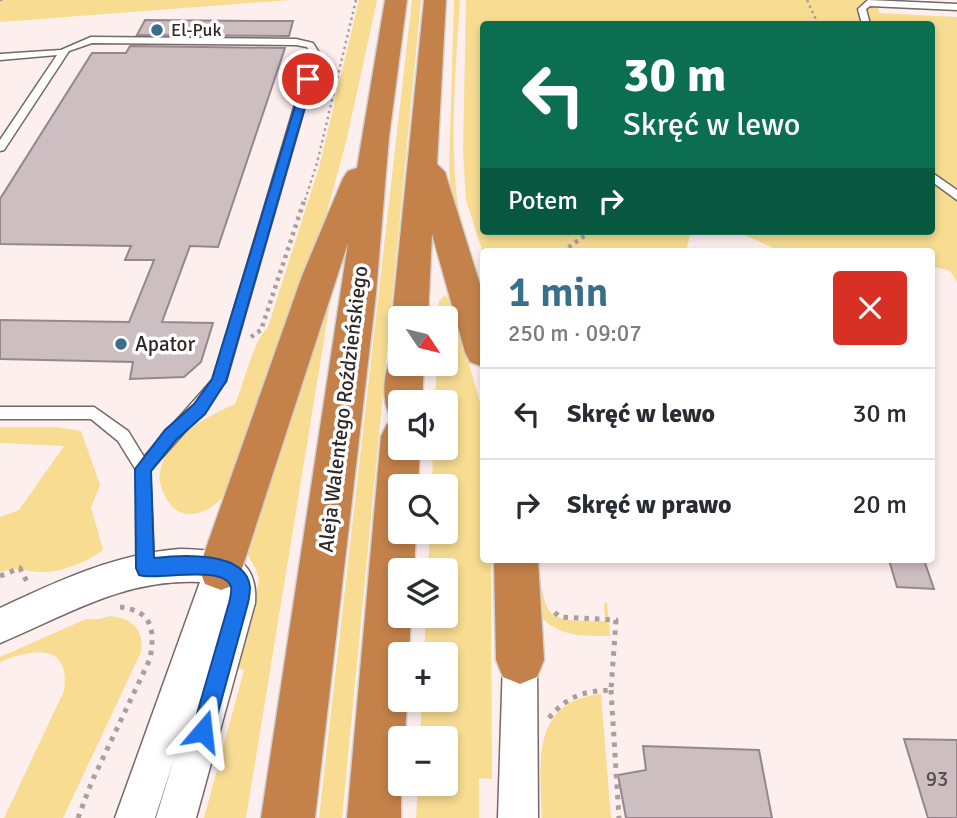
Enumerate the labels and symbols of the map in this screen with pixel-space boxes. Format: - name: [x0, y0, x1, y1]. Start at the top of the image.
- place label: El-Puk: [171, 19, 221, 41]
- marker: El-Puk: [149, 22, 165, 38]
- pin: [278, 49, 338, 109]
- street label: Aleja Walentego Roździeńskiego: [313, 264, 373, 554]
- north arrow: [388, 306, 458, 376]
- place label: Apator: [135, 331, 195, 357]
- marker: Apator: [113, 336, 129, 352]
- position arrow: [166, 694, 240, 768]
- house number: 93: [926, 766, 948, 792]

